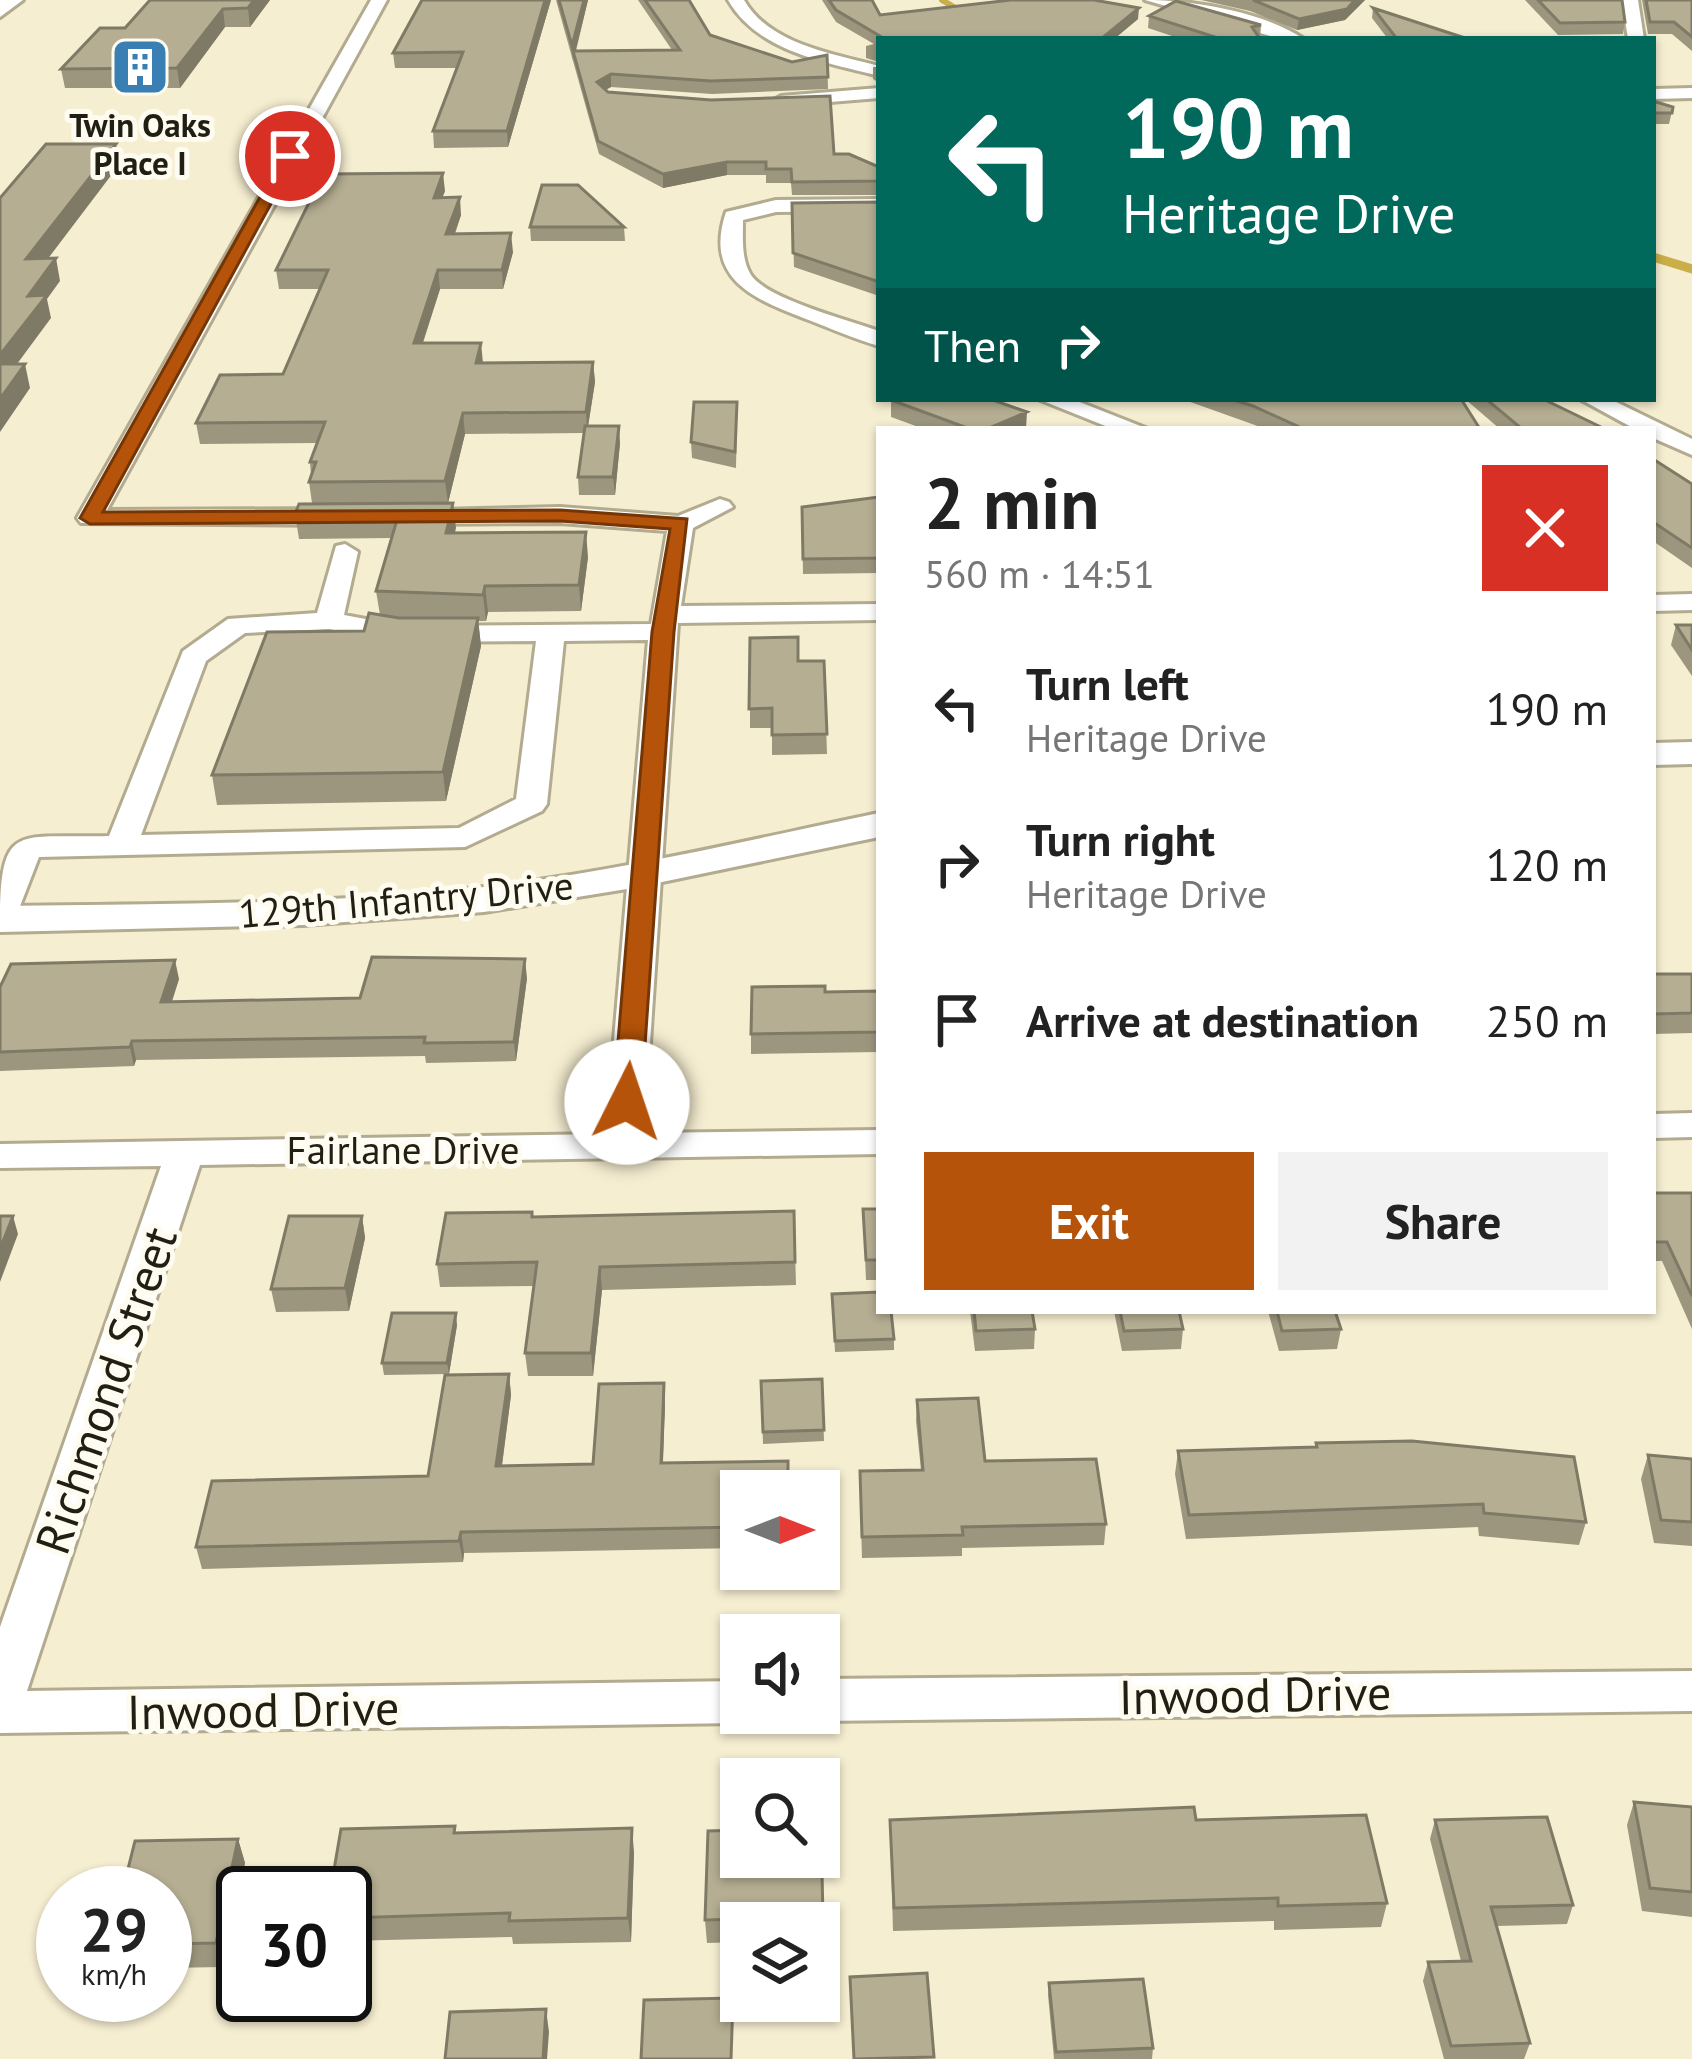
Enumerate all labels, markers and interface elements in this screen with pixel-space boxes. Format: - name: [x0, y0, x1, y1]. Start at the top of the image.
- building icon: Twin Oaks Place I: [109, 36, 171, 98]
- text: 190 m: [1122, 72, 1354, 181]
- icon: left: [924, 84, 1080, 240]
- place label: Twin Oaks Place I: [69, 103, 211, 184]
- pin: [239, 105, 341, 207]
- icon: arrive: [257, 123, 323, 189]
- text: Heritage Drive: [1122, 178, 1456, 248]
- icon: right: [1045, 312, 1111, 378]
- text: Then: [924, 316, 1021, 374]
- text: 2 min: [924, 456, 1100, 549]
- button: close: [1482, 465, 1608, 591]
- text: 560 m · 14:51: [924, 548, 1155, 599]
- text: Turn left: [1026, 654, 1189, 712]
- icon: left: [924, 675, 990, 741]
- text: 190 m: [1486, 679, 1608, 737]
- text: Heritage Drive: [1026, 712, 1267, 763]
- text: Turn right: [1026, 810, 1215, 868]
- icon: right: [924, 831, 990, 897]
- text: 120 m: [1486, 835, 1608, 893]
- street label: 129th Infantry Drive: [237, 859, 575, 939]
- text: Heritage Drive: [1026, 868, 1267, 919]
- icon: arrive: [924, 987, 990, 1053]
- text: Arrive at destination: [1026, 991, 1419, 1049]
- text: 250 m: [1486, 991, 1608, 1049]
- position arrow: [564, 1039, 690, 1165]
- street label: Fairlane Drive: [287, 1124, 519, 1175]
- button: Exit: [924, 1152, 1254, 1290]
- button: Share: [1278, 1152, 1608, 1290]
- street label: Richmond Street: [20, 1218, 190, 1562]
- north arrow: [720, 1470, 840, 1590]
- map controls: [720, 1470, 840, 2022]
- button: sound: [720, 1614, 840, 1734]
- street label: Inwood Drive: [1118, 1661, 1392, 1727]
- street label: Inwood Drive: [126, 1676, 400, 1742]
- button: search: [720, 1758, 840, 1878]
- speed limit sign: 30: [216, 1866, 372, 2022]
- text: 29: [80, 1890, 148, 1968]
- button: layers: [720, 1902, 840, 2022]
- text: km/h: [81, 1954, 147, 1993]

